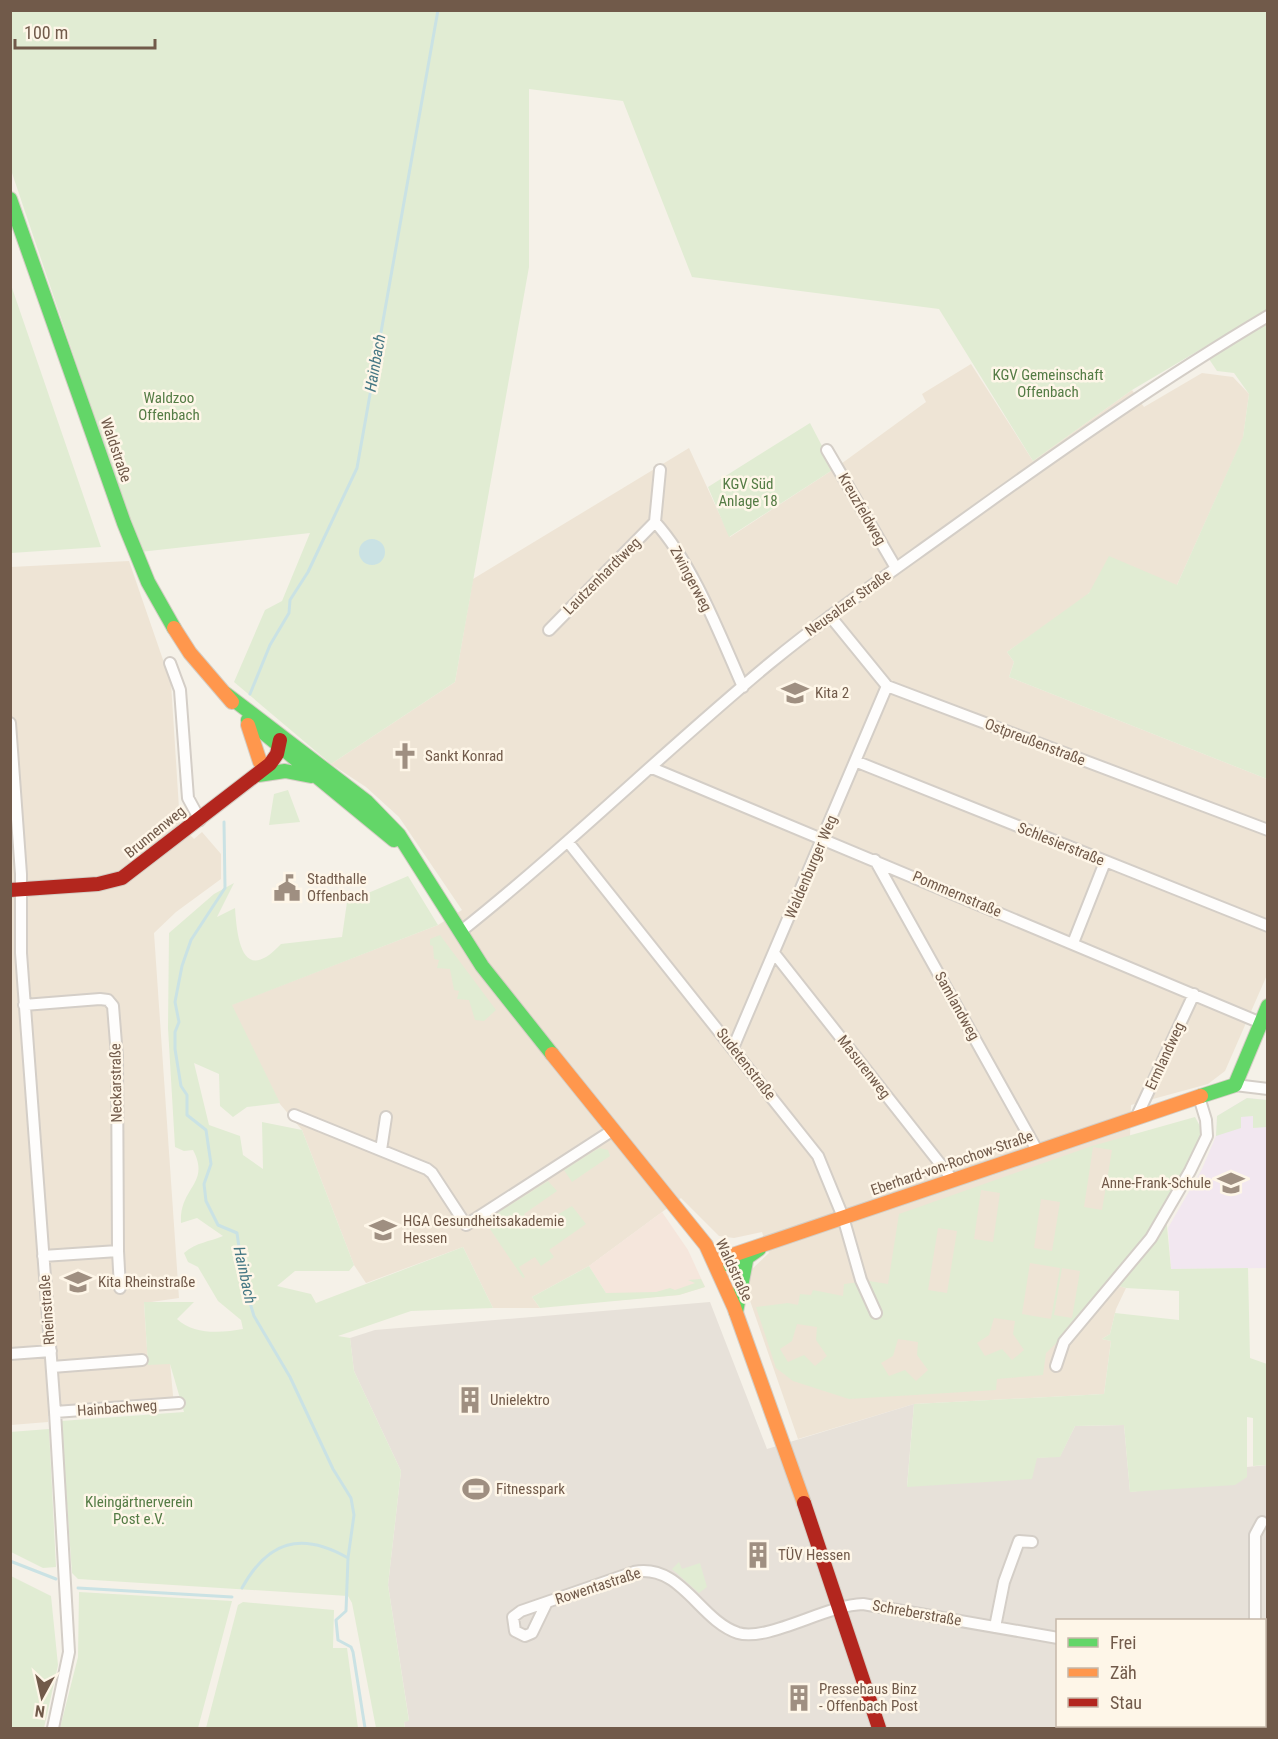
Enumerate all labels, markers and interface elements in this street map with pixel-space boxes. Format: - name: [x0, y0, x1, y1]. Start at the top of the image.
- scale bar: [15, 12, 154, 50]
- text: 100 m: [24, 22, 68, 43]
- water label: Hainbach: [361, 333, 389, 393]
- park label: KGV Gemeinschaft Offenbach: [993, 366, 1103, 401]
- park label: Waldzoo Offenbach: [138, 389, 200, 424]
- street label: Waldstraße: [97, 415, 135, 485]
- street label: Kreuzfeldweg: [834, 470, 890, 548]
- park label: KGV Süd Anlage 18: [718, 475, 778, 510]
- street label: Lautzenhardtweg: [560, 534, 644, 618]
- street label: Zwingerweg: [666, 543, 716, 615]
- street label: Neusalzer Straße: [802, 566, 894, 640]
- school or university icon: Kita 2: [780, 678, 810, 708]
- place label: Kita 2: [815, 684, 849, 702]
- street label: Ostpreußenstraße: [982, 715, 1088, 769]
- church icon: Sankt Konrad: [390, 741, 420, 771]
- place label: Sankt Konrad: [425, 747, 504, 765]
- street label: Brunnenweg: [121, 802, 189, 862]
- street label: Waldenburger Weg: [781, 813, 841, 921]
- street label: Schlesierstraße: [1015, 818, 1107, 870]
- street label: Pommernstraße: [910, 867, 1004, 921]
- place label: Stadthalle Offenbach: [307, 870, 368, 905]
- public building icon: Stadthalle Offenbach: [272, 873, 302, 903]
- street label: Samlandweg: [931, 968, 983, 1044]
- street label: Ermlandweg: [1141, 1019, 1189, 1093]
- street label: Sudetenstraße: [712, 1025, 780, 1103]
- street label: Masurenweg: [834, 1032, 894, 1102]
- street label: Neckarstraße: [106, 1043, 126, 1123]
- street label: Eberhard-von-Rochow-Straße: [868, 1127, 1036, 1199]
- school or university icon: Anne-Frank-Schule: [1216, 1168, 1246, 1198]
- place label: Anne-Frank-Schule: [1101, 1174, 1211, 1192]
- place label: HGA Gesundheitsakademie Hessen: [403, 1212, 564, 1247]
- school or university icon: HGA Gesundheitsakademie Hessen: [368, 1215, 398, 1245]
- street label: Waldstraße: [712, 1236, 756, 1304]
- water label: Hainbach: [230, 1245, 260, 1305]
- school or university icon: Kita Rheinstraße: [63, 1267, 93, 1297]
- place label: Kita Rheinstraße: [98, 1273, 195, 1291]
- street label: Rheinstraße: [36, 1274, 58, 1346]
- building icon: Unielektro: [455, 1385, 485, 1415]
- place label: Unielektro: [490, 1391, 550, 1409]
- street label: Hainbachweg: [76, 1396, 158, 1420]
- sports icon: Fitnesspark: [461, 1474, 491, 1504]
- place label: Fitnesspark: [496, 1480, 565, 1498]
- park label: Kleingärtnerverein Post e.V.: [85, 1493, 193, 1528]
- building icon: TÜV Hessen: [743, 1540, 773, 1570]
- place label: TÜV Hessen: [778, 1546, 850, 1564]
- street label: Rowentastraße: [553, 1564, 643, 1608]
- street label: Schreberstraße: [871, 1596, 963, 1630]
- legend: [1056, 1619, 1266, 1727]
- text: Frei: [1110, 1632, 1136, 1653]
- text: Zäh: [1110, 1662, 1137, 1683]
- north arrow: [12, 1667, 72, 1727]
- place label: Pressehaus Binz - Offenbach Post: [819, 1680, 918, 1715]
- building icon: Pressehaus Binz - Offenbach Post: [784, 1683, 814, 1713]
- text: Stau: [1110, 1692, 1142, 1713]
- text: N: [34, 1701, 46, 1721]

